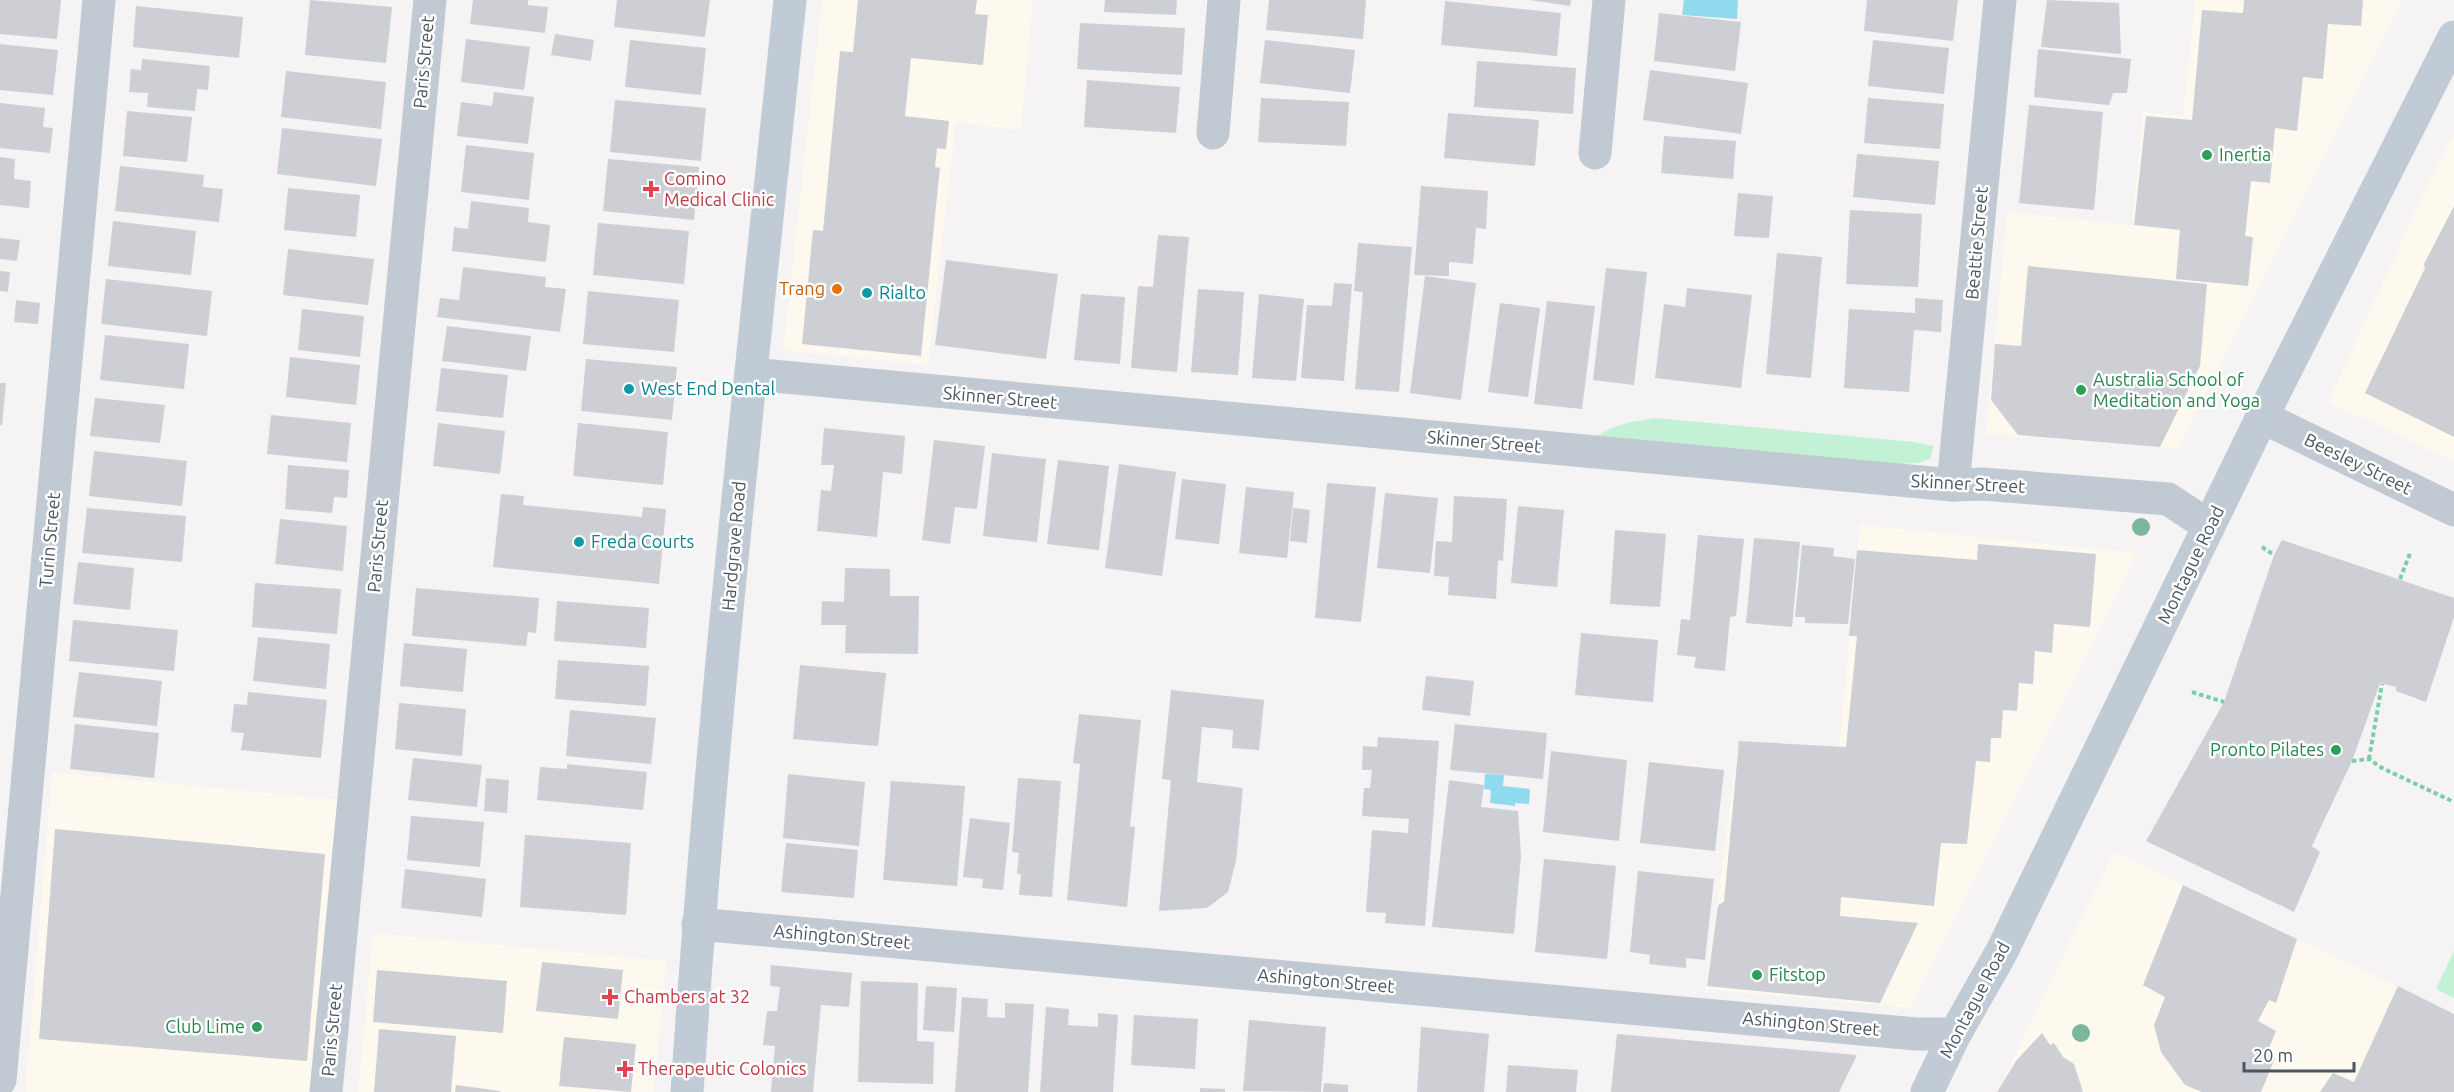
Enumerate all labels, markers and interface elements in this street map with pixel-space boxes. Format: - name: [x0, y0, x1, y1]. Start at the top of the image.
- street label: Paris Street: [409, 15, 437, 109]
- place label: Inertia: [2219, 144, 2271, 164]
- marker: Inertia: [2200, 148, 2214, 162]
- place label: Comino Medical Clinic: [664, 168, 774, 209]
- marker: Comino Medical Clinic: [642, 180, 660, 198]
- street label: Beattie Street: [1961, 186, 1991, 300]
- place label: Trang: [779, 278, 825, 298]
- marker: Trang: [830, 282, 844, 296]
- place label: Rialto: [879, 282, 926, 302]
- marker: Rialto: [860, 286, 874, 300]
- place label: Australia School of Meditation and Yoga: [2093, 369, 2260, 410]
- place label: West End Dental: [641, 378, 776, 398]
- marker: West End Dental: [622, 382, 636, 396]
- street label: Skinner Street: [942, 382, 1058, 412]
- marker: Australia School of Meditation and Yoga: [2074, 383, 2088, 397]
- street label: Skinner Street: [1426, 426, 1542, 456]
- street label: Beesley Street: [2302, 429, 2415, 498]
- street label: Skinner Street: [1910, 470, 2026, 496]
- street label: Hardgrave Road: [717, 480, 749, 611]
- street label: Turin Street: [35, 491, 63, 588]
- street label: Paris Street: [363, 499, 391, 593]
- street label: Montague Road: [2153, 502, 2227, 627]
- place label: Freda Courts: [591, 531, 695, 551]
- marker: Freda Courts: [572, 535, 586, 549]
- place label: Pronto Pilates: [2210, 739, 2324, 759]
- marker: Pronto Pilates: [2329, 743, 2343, 757]
- street label: Ashington Street: [773, 920, 911, 952]
- street label: Montague Road: [1935, 938, 2013, 1061]
- street label: Ashington Street: [1257, 964, 1395, 996]
- place label: Fitstop: [1769, 964, 1826, 984]
- marker: Fitstop: [1750, 968, 1764, 982]
- street label: Paris Street: [317, 983, 345, 1077]
- place label: Chambers at 32: [624, 986, 750, 1006]
- marker: Chambers at 32: [601, 988, 619, 1006]
- street label: Ashington Street: [1742, 1007, 1880, 1039]
- place label: Club Lime: [165, 1016, 245, 1036]
- marker: Club Lime: [250, 1020, 264, 1034]
- scale bar: [2244, 1035, 2354, 1073]
- text: 20 m: [2253, 1045, 2293, 1065]
- place label: Therapeutic Colonics: [638, 1058, 807, 1078]
- marker: Therapeutic Colonics: [616, 1060, 634, 1078]

